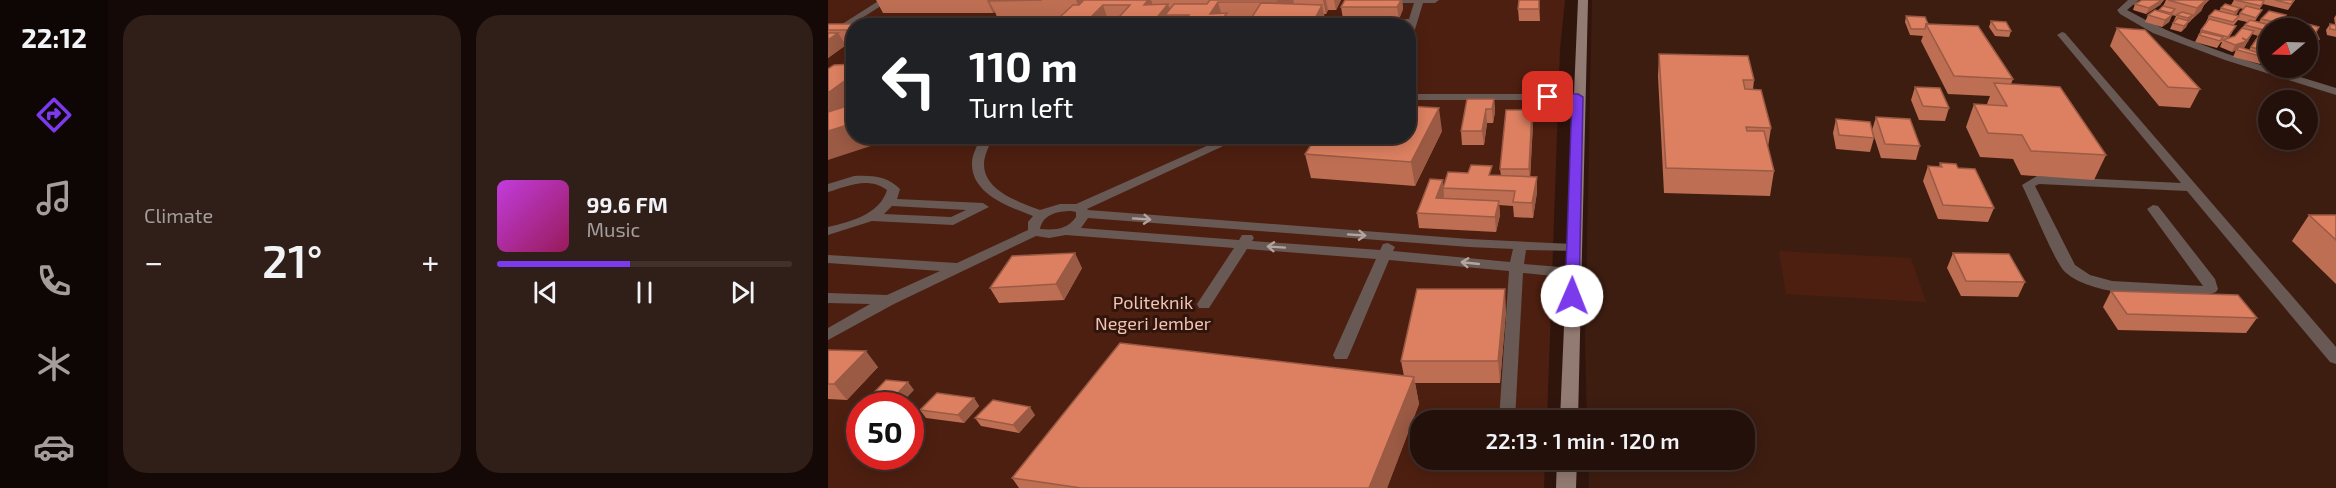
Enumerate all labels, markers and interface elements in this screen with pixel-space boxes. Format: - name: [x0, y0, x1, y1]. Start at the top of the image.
- north arrow: [2258, 18, 2318, 78]
- map controls: [2258, 18, 2318, 150]
- text: 22:12: [21, 21, 87, 53]
- text: 110 m: [969, 40, 1078, 90]
- icon: left: [870, 42, 948, 120]
- pin: [1522, 71, 1573, 122]
- icon: arrive: [1531, 80, 1564, 113]
- button: search: [2258, 90, 2318, 150]
- text: Turn left: [969, 91, 1073, 123]
- icon: directions: [33, 94, 75, 136]
- icon: music: [33, 177, 75, 219]
- text: 99.6 FM: [587, 191, 668, 217]
- text: Climate: [144, 203, 213, 227]
- one-way arrow: [1131, 213, 1151, 224]
- text: Music: [587, 217, 640, 241]
- one-way arrow: [1347, 229, 1367, 240]
- text: 21°: [262, 233, 323, 287]
- text: −: [144, 241, 163, 281]
- text: +: [421, 241, 440, 281]
- one-way arrow: [1266, 241, 1286, 252]
- one-way arrow: [1461, 257, 1481, 268]
- icon: phone: [33, 260, 75, 302]
- position arrow: [1540, 264, 1604, 328]
- icon: previous: [529, 276, 562, 309]
- icon: pause: [628, 276, 661, 309]
- icon: next: [726, 276, 759, 309]
- park label: Politeknik Negeri Jember: [1095, 291, 1211, 334]
- icon: climate: [33, 343, 75, 385]
- speed limit sign: 50: [846, 392, 924, 470]
- icon: car: [33, 426, 75, 468]
- text: 22:13 · 1 min · 120 m: [1485, 427, 1680, 453]

